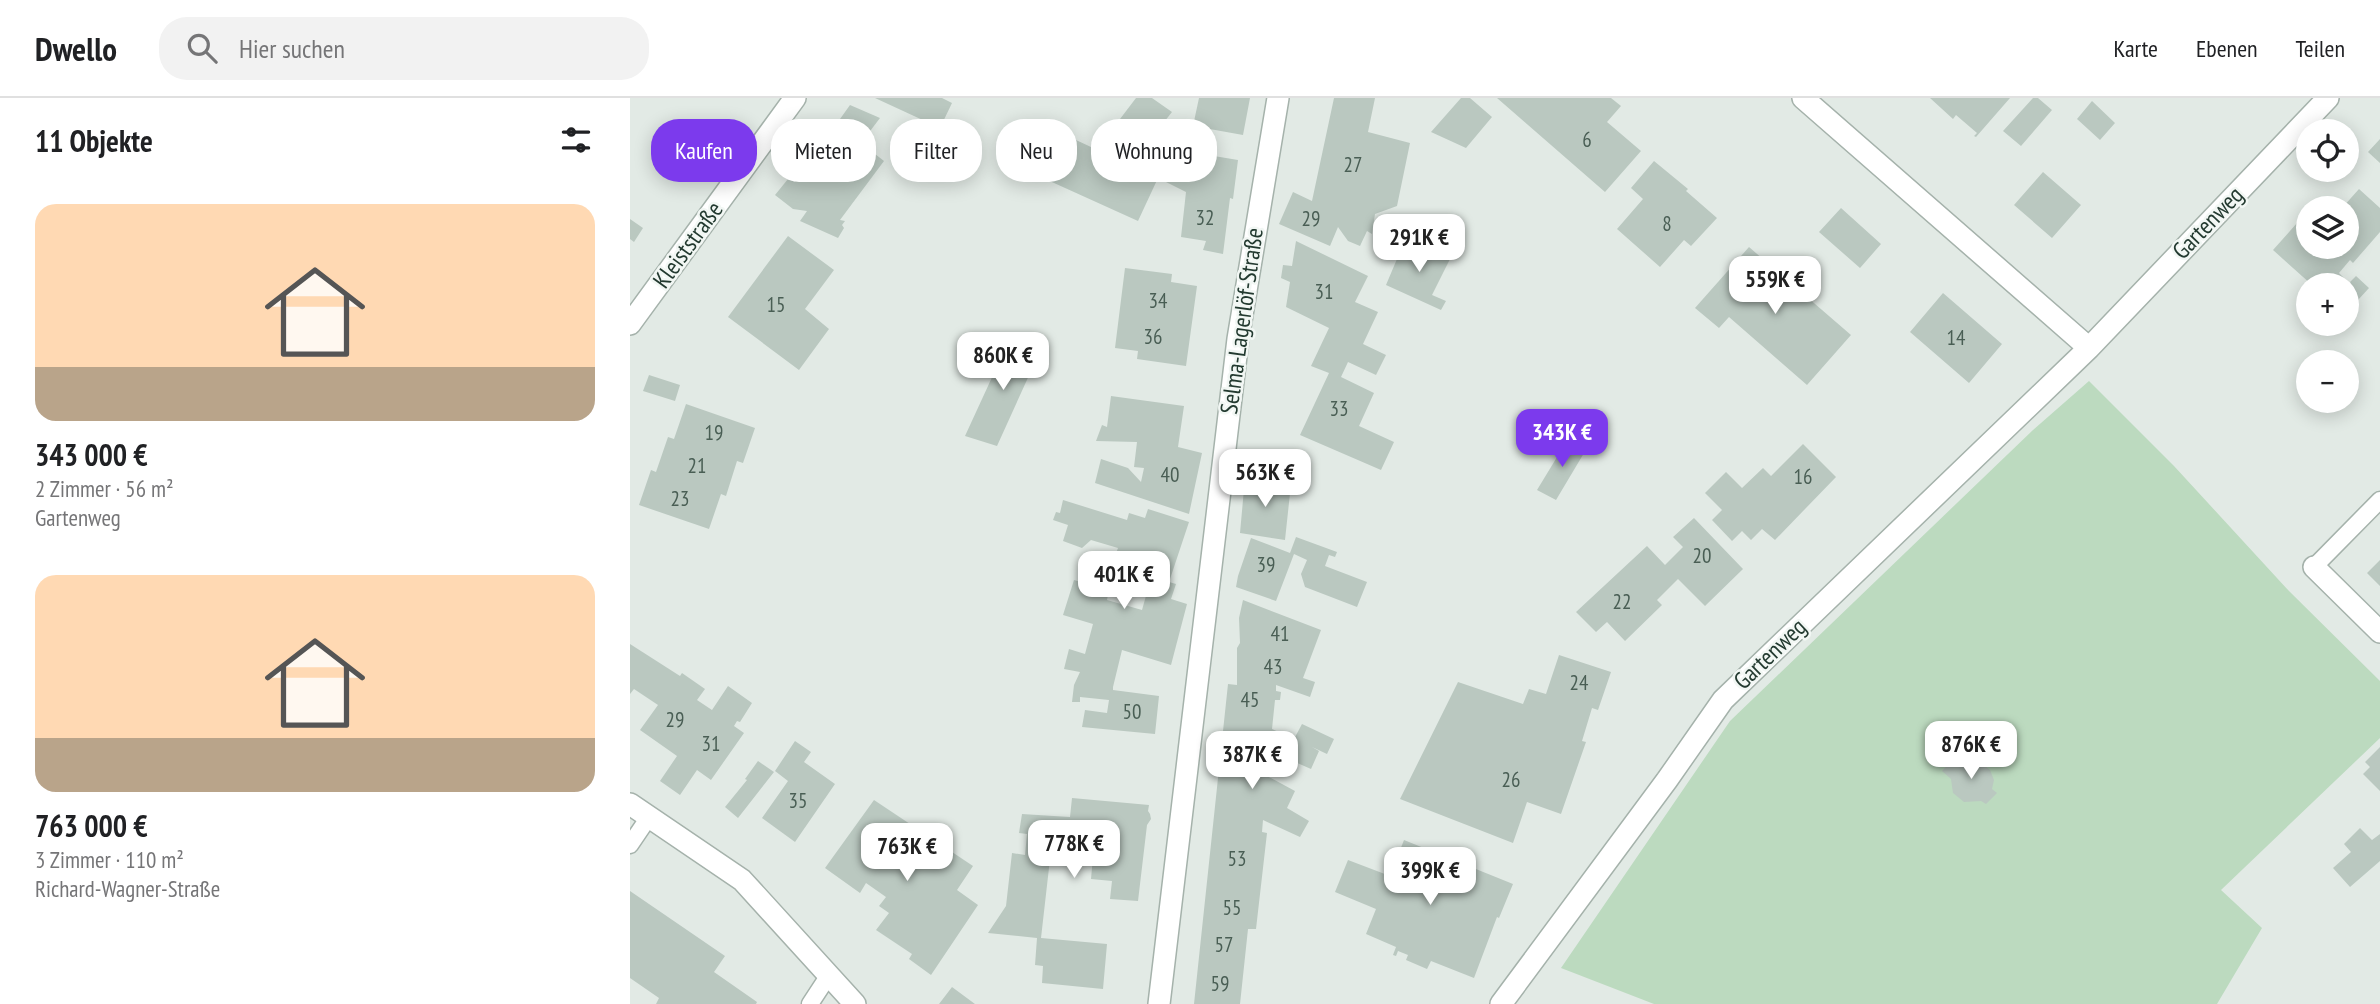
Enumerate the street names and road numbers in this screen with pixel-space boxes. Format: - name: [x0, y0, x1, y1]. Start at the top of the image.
- street label: Gartenweg: [2165, 180, 2250, 266]
- street label: Kleiststraße: [646, 195, 729, 294]
- street label: Selma-Lagerlöf-Straße: [1213, 226, 1270, 416]
- street label: Gartenweg: [1727, 611, 1813, 696]

